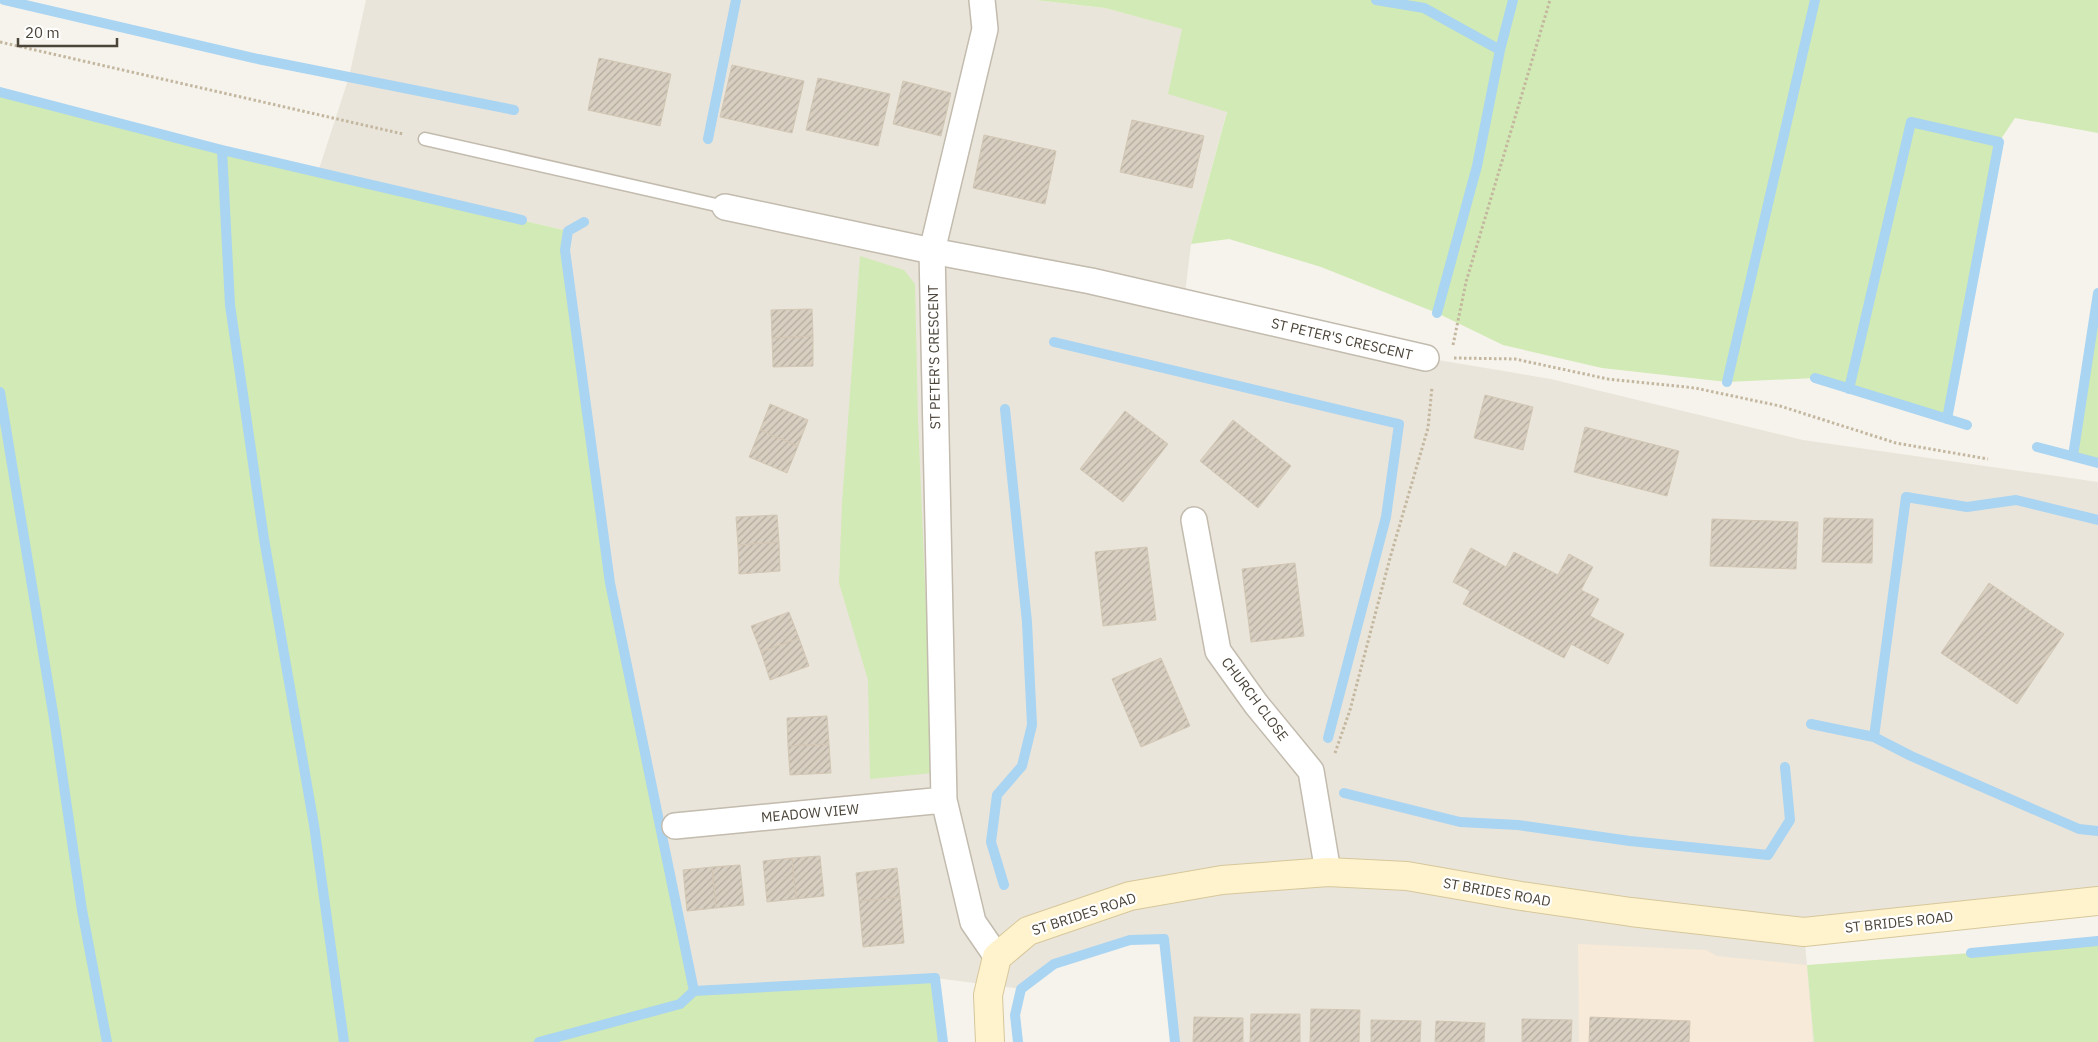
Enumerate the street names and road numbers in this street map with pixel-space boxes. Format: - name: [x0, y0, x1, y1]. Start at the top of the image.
- street label: ST PETER'S CRESCENT: [924, 285, 944, 429]
- street label: ST PETER'S CRESCENT: [1270, 314, 1414, 364]
- street label: CHURCH CLOSE: [1218, 654, 1292, 744]
- street label: MEADOW VIEW: [760, 800, 860, 826]
- street label: ST BRIDES ROAD: [1442, 874, 1552, 910]
- street label: ST BRIDES ROAD: [1029, 889, 1139, 939]
- street label: ST BRIDES ROAD: [1844, 907, 1954, 937]

